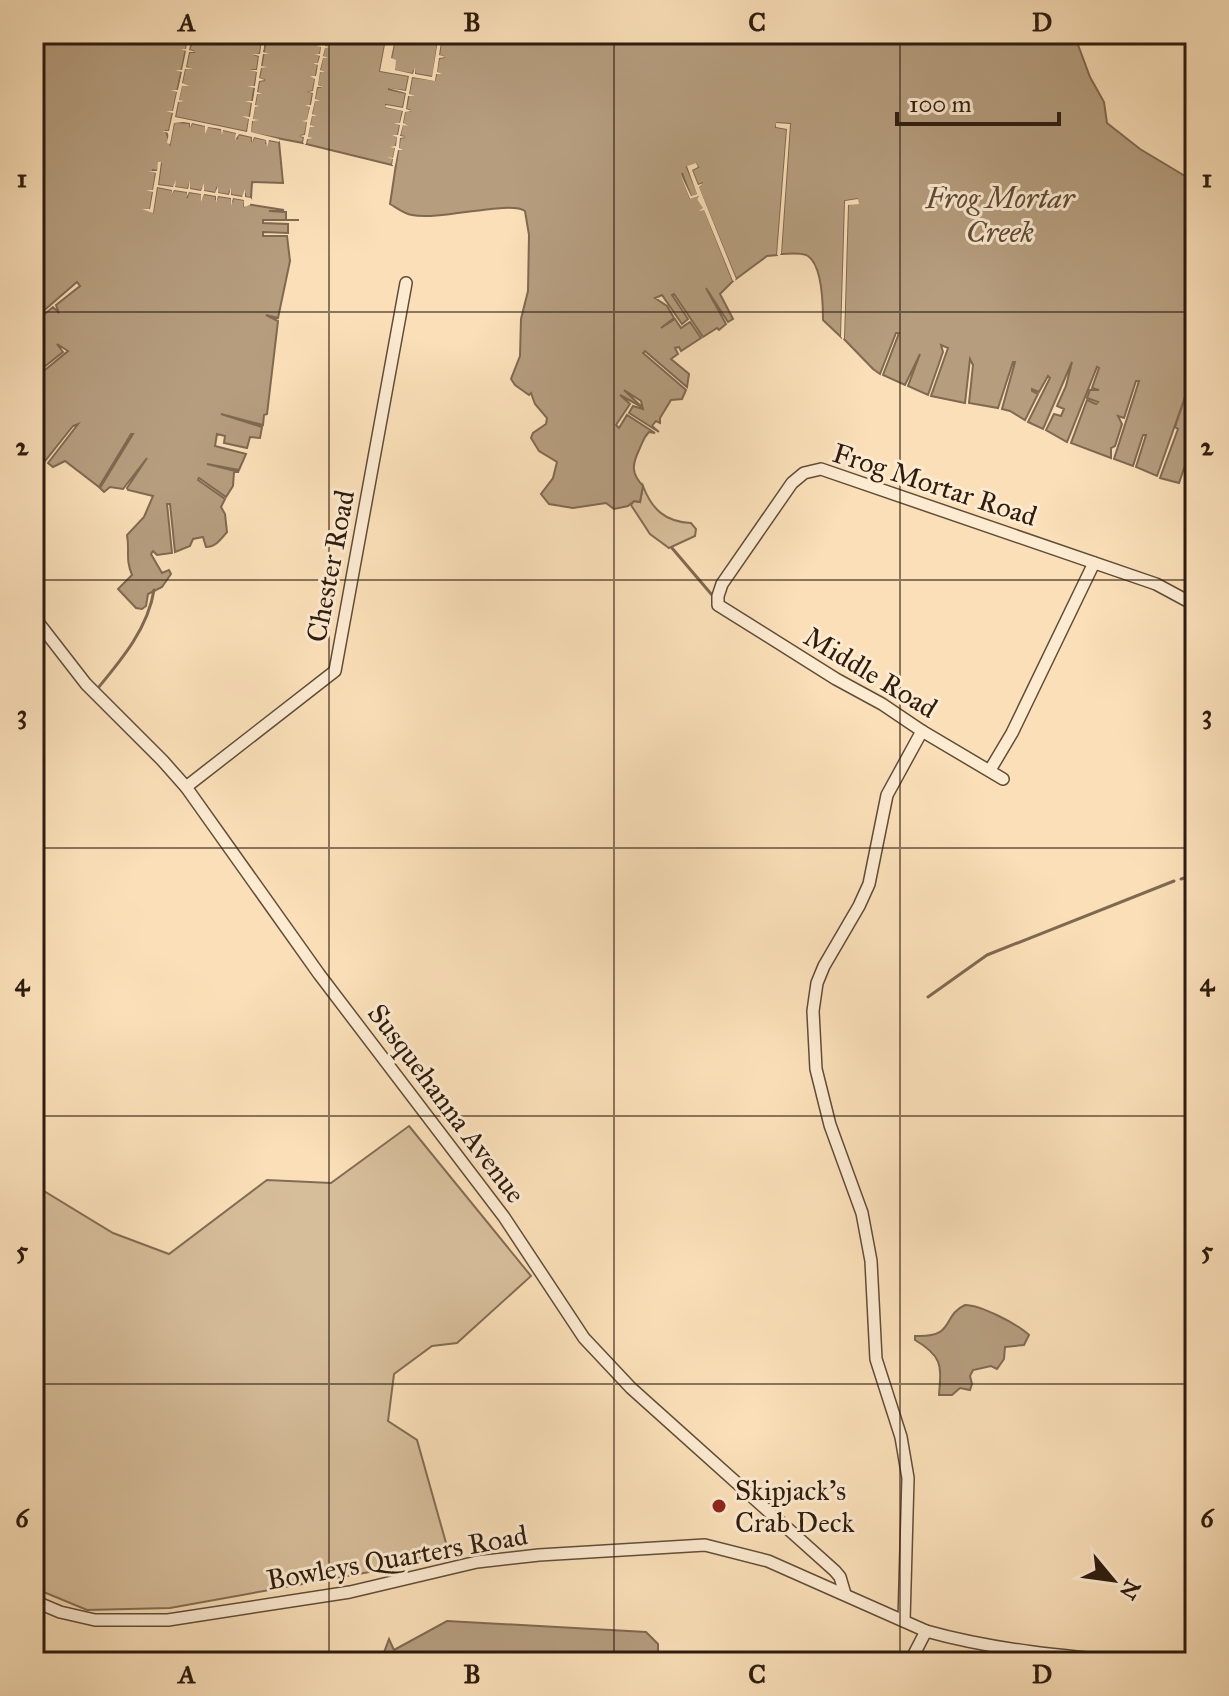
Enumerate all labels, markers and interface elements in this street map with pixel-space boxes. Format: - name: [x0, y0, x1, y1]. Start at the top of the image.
- text: A: [176, 6, 196, 38]
- text: B: [463, 6, 481, 38]
- text: C: [748, 6, 766, 38]
- text: D: [1032, 6, 1052, 38]
- scale bar: [897, 76, 1059, 126]
- text: 100 m: [909, 89, 972, 119]
- text: 1: [17, 162, 27, 194]
- text: 1: [1202, 162, 1212, 194]
- water label: Frog Mortar Creek: [924, 180, 1076, 250]
- text: 2: [16, 430, 30, 462]
- text: 2: [1201, 430, 1215, 462]
- street label: Frog Mortar Road: [828, 435, 1041, 534]
- street label: Chester Road: [299, 487, 362, 645]
- street label: Middle Road: [798, 619, 944, 726]
- text: 3: [17, 698, 27, 730]
- text: 3: [1202, 698, 1212, 730]
- text: 4: [15, 966, 31, 998]
- text: 4: [1200, 966, 1216, 998]
- street label: Susquehanna Avenue: [360, 997, 533, 1210]
- text: 5: [16, 1234, 29, 1266]
- text: 5: [1201, 1234, 1214, 1266]
- place label: Skipjack's Crab Deck: [735, 1473, 855, 1540]
- marker: Skipjack's Crab Deck: [710, 1497, 728, 1515]
- text: 6: [15, 1502, 30, 1534]
- text: 6: [1200, 1502, 1215, 1534]
- street label: Bowleys Quarters Road: [264, 1517, 530, 1598]
- north arrow: [1073, 1540, 1153, 1620]
- text: N: [1114, 1575, 1146, 1604]
- text: A: [176, 1658, 196, 1690]
- text: B: [463, 1658, 481, 1690]
- text: C: [748, 1658, 766, 1690]
- text: D: [1032, 1658, 1052, 1690]

